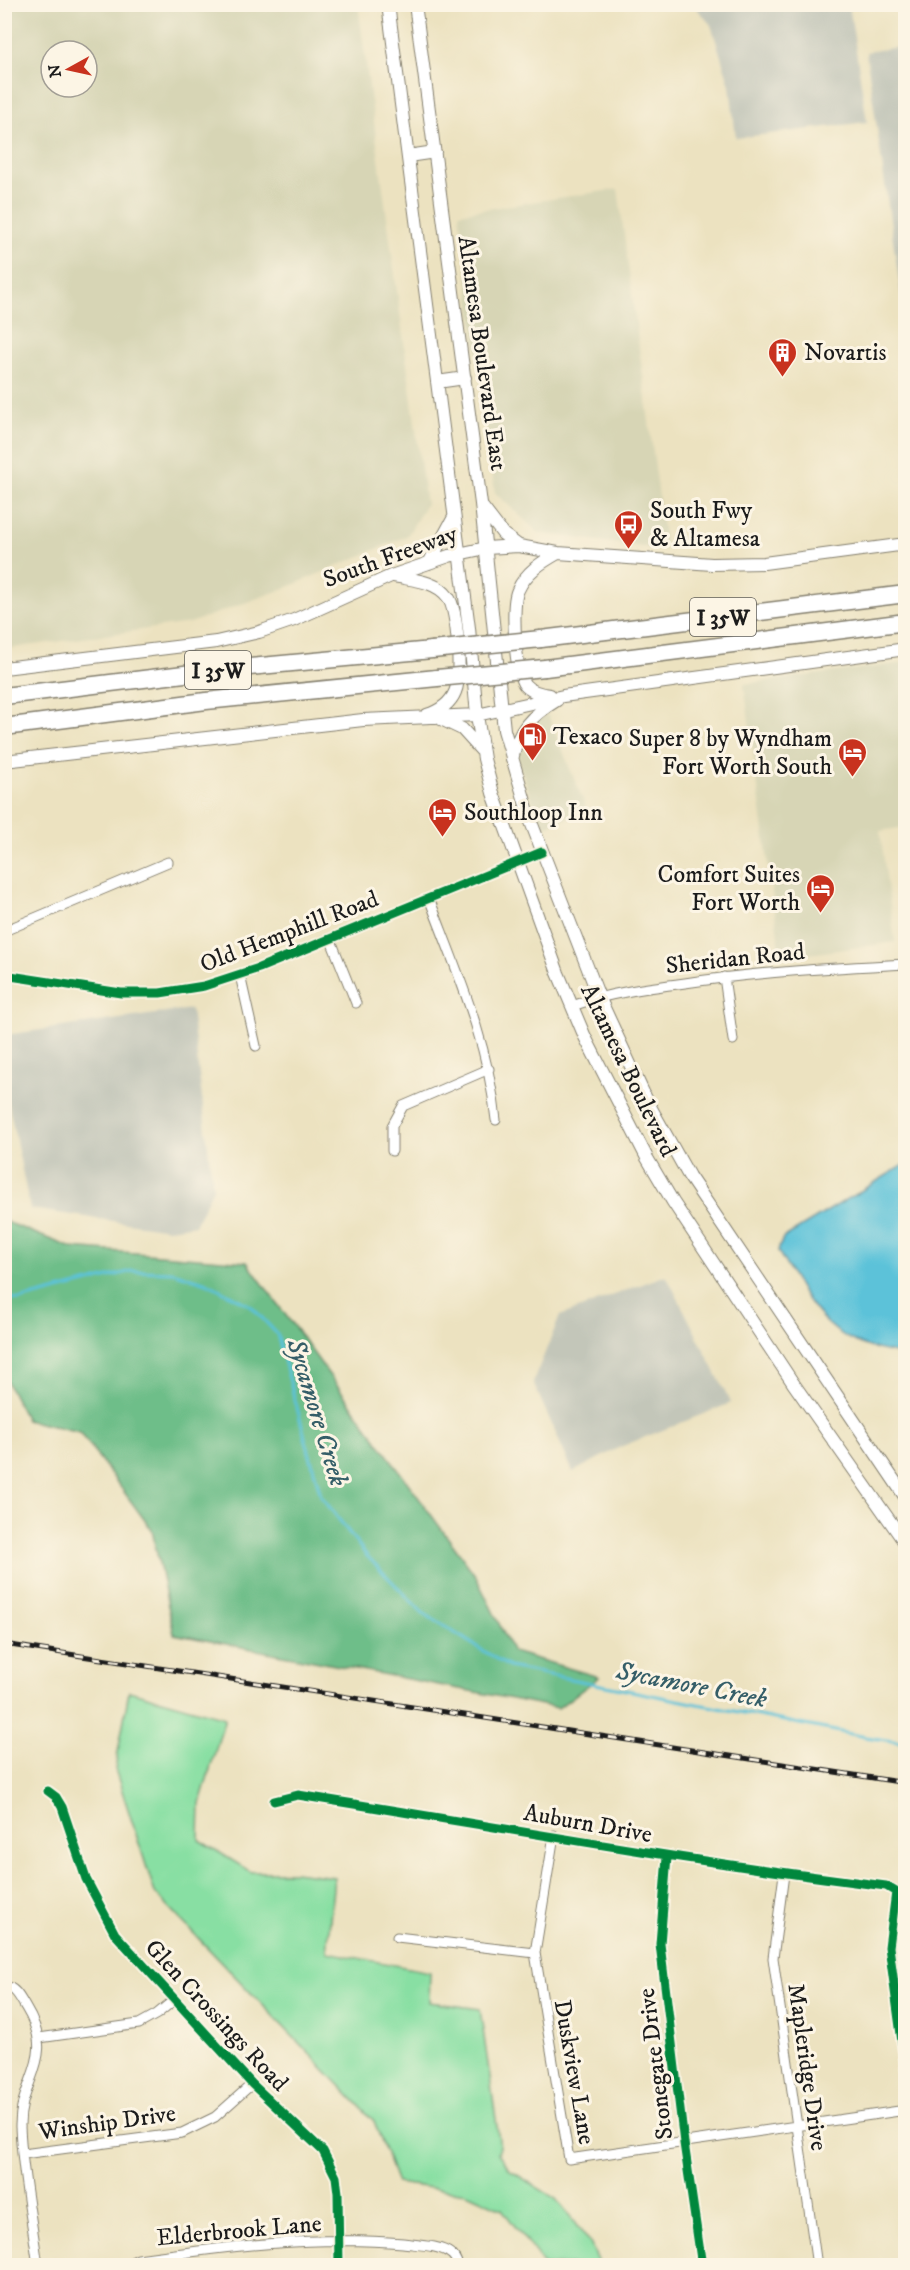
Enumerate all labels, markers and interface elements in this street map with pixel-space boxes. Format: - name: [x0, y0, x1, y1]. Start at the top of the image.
- north arrow: [39, 39, 99, 99]
- text: N: [44, 63, 66, 79]
- street label: Altamesa Boulevard East: [451, 234, 513, 473]
- building icon: Novartis: [767, 336, 799, 378]
- place label: Novartis: [804, 338, 886, 368]
- place label: South Fwy & Altamesa: [650, 496, 761, 554]
- bus stop icon: South Fwy & Altamesa: [613, 508, 645, 550]
- street label: South Freeway: [319, 519, 462, 595]
- road number: I 35W: [690, 598, 756, 636]
- road number: I 35W: [185, 651, 251, 689]
- fuel station icon: Texaco: [516, 720, 548, 762]
- place label: Texaco: [553, 722, 623, 752]
- place label: Super 8 by Wyndham Fort Worth South: [629, 724, 832, 782]
- hotel icon: Super 8 by Wyndham Fort Worth South: [837, 736, 869, 778]
- hotel icon: Southloop Inn: [427, 796, 459, 838]
- place label: Southloop Inn: [464, 798, 603, 828]
- place label: Comfort Suites Fort Worth: [658, 860, 800, 918]
- hotel icon: Comfort Suites Fort Worth: [805, 872, 837, 914]
- street label: Old Hemphill Road: [196, 884, 383, 980]
- street label: Sheridan Road: [664, 937, 806, 981]
- street label: Altamesa Boulevard: [573, 979, 683, 1162]
- water label: Sycamore Creek: [278, 1334, 355, 1490]
- water label: Sycamore Creek: [613, 1655, 770, 1716]
- street label: Auburn Drive: [521, 1798, 654, 1850]
- street label: Glen Crossings Road: [138, 1933, 295, 2098]
- street label: Mapleridge Drive: [780, 1982, 834, 2153]
- street label: Stonegate Drive: [632, 1986, 680, 2141]
- street label: Duskview Lane: [547, 1997, 602, 2147]
- street label: Winship Drive: [36, 2099, 178, 2148]
- street label: Elderbrook Lane: [155, 2209, 323, 2253]

